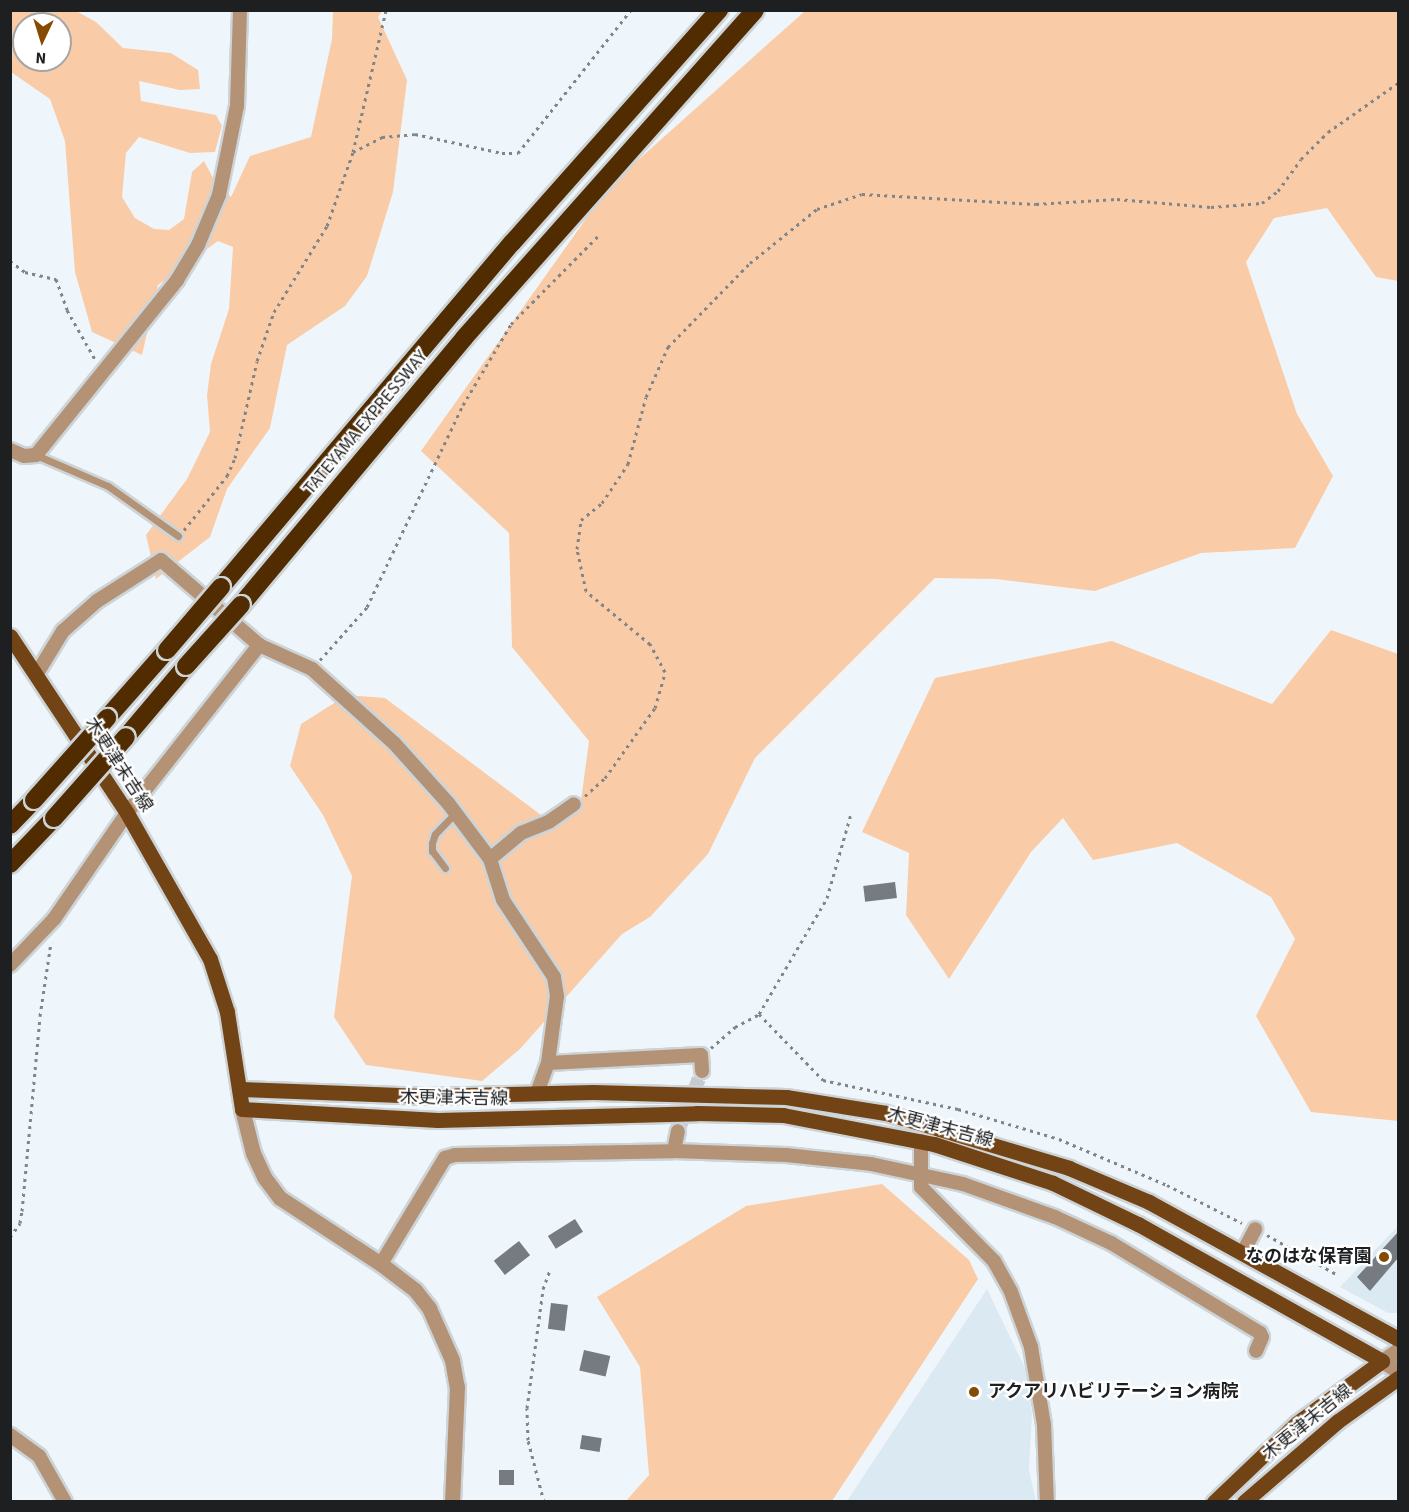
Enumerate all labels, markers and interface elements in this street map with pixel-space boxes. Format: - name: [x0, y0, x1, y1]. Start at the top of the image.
- north arrow: [12, 12, 72, 72]
- text: N: [35, 47, 47, 69]
- street label: TATEYAMA EXPRESSWAY: [299, 347, 433, 499]
- street label: 木更津末吉線: [80, 714, 156, 816]
- street label: 木更津末吉線: [400, 1087, 508, 1111]
- street label: 木更津末吉線: [885, 1104, 995, 1152]
- place label: なのはな保育園: [1246, 1246, 1372, 1268]
- marker: なのはな保育園: [1377, 1250, 1391, 1264]
- place label: アクアリハビリテーション病院: [988, 1381, 1240, 1403]
- street label: 木更津末吉線: [1259, 1381, 1357, 1465]
- marker: アクアリハビリテーション病院: [965, 1383, 983, 1401]

